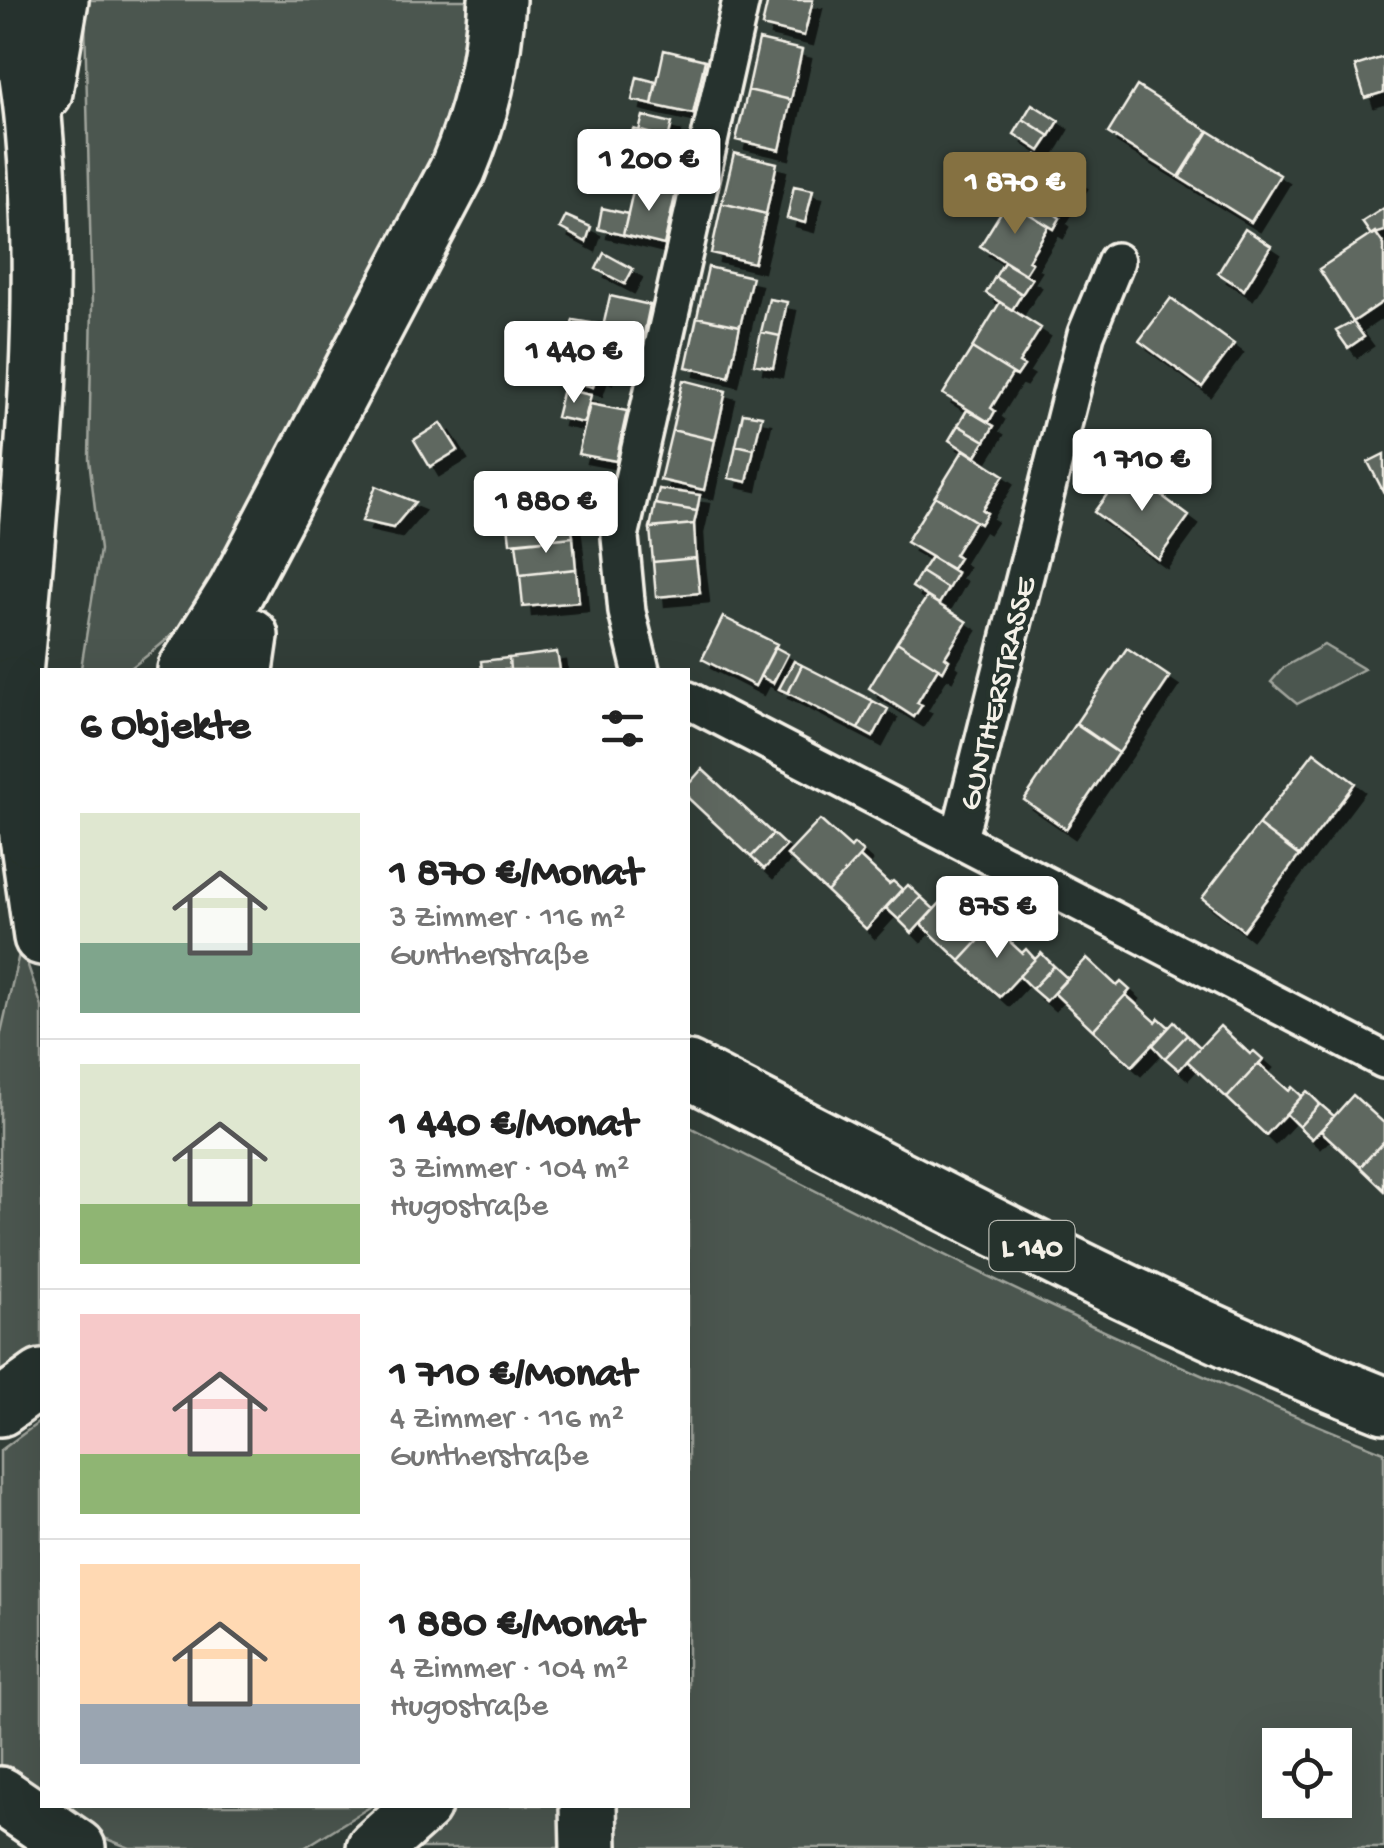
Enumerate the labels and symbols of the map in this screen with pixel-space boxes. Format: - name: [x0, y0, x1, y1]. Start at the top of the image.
- pin: 1 200 €: [557, 129, 741, 214]
- pin: 1 870 €: [923, 152, 1107, 237]
- pin: 1 440 €: [482, 321, 666, 406]
- pin: 1 710 €: [1050, 429, 1234, 514]
- pin: 1 880 €: [454, 471, 638, 556]
- street label: GUNTHERSTRASSE: [952, 573, 1047, 815]
- pin: 875 €: [927, 876, 1067, 961]
- road number: L 140: [990, 1221, 1074, 1271]

